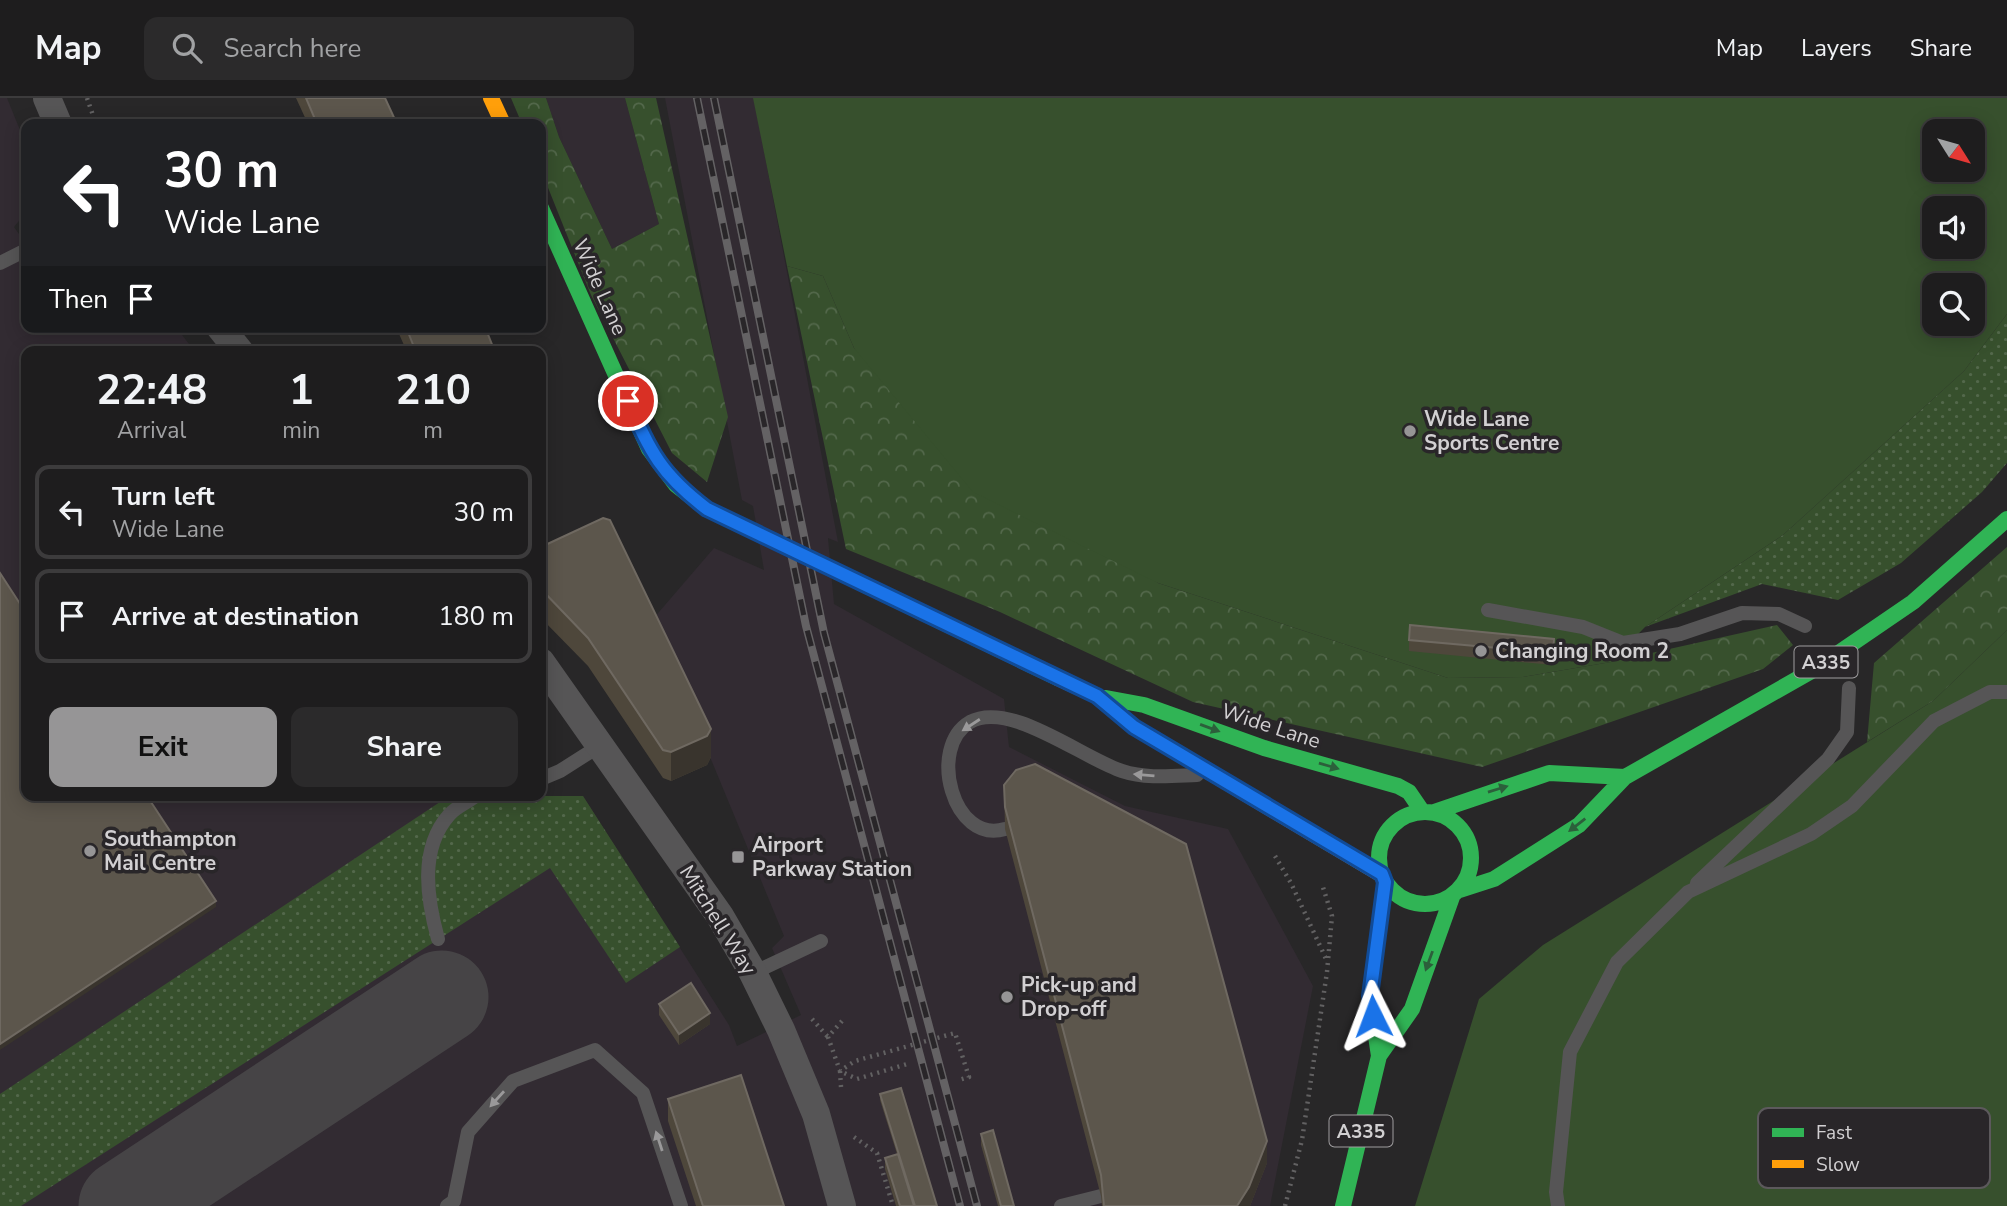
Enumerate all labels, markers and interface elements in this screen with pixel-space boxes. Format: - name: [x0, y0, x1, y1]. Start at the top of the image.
- search box: [144, 17, 634, 80]
- text: Map: [35, 26, 102, 71]
- icon: search: [168, 29, 206, 67]
- text: Search here: [224, 31, 361, 66]
- text: Map: [1716, 32, 1763, 64]
- text: Layers: [1801, 32, 1872, 64]
- text: Share: [1910, 32, 1972, 64]
- north arrow: [1922, 119, 1984, 182]
- map controls: [1922, 119, 1985, 336]
- text: 30 m: [164, 137, 279, 204]
- icon: left: [49, 147, 140, 238]
- button: sound: [1922, 196, 1985, 259]
- text: Wide Lane: [164, 201, 320, 244]
- street label: Wide Lane: [566, 235, 634, 339]
- button: search: [1922, 273, 1985, 336]
- icon: arrive: [122, 280, 160, 318]
- text: Then: [49, 282, 108, 317]
- text: 22:48: [96, 362, 207, 419]
- text: 1: [289, 362, 314, 419]
- text: 210: [395, 362, 471, 419]
- pin: [598, 371, 658, 431]
- icon: arrive: [609, 382, 647, 420]
- place label: Wide Lane Sports Centre: [1424, 405, 1559, 457]
- text: Arrival: [117, 415, 186, 446]
- text: min: [282, 415, 320, 446]
- text: m: [423, 415, 443, 446]
- marker: Wide Lane Sports Centre: [1402, 423, 1418, 439]
- text: Turn left: [112, 479, 215, 514]
- icon: left: [53, 493, 91, 531]
- text: 30 m: [454, 495, 514, 530]
- text: Wide Lane: [112, 514, 224, 545]
- icon: arrive: [53, 597, 91, 635]
- text: Arrive at destination: [112, 599, 359, 634]
- text: 180 m: [438, 599, 514, 634]
- place label: Changing Room 2: [1495, 637, 1669, 665]
- marker: Changing Room 2: [1473, 643, 1489, 659]
- road number: A335: [1794, 646, 1857, 678]
- street label: Wide Lane: [1218, 697, 1324, 755]
- button: Exit: [49, 707, 277, 787]
- button: Share: [291, 707, 518, 787]
- one-way arrow: [961, 719, 981, 732]
- one-way arrow: [1199, 723, 1220, 734]
- one-way arrow: [1319, 762, 1340, 772]
- one-way arrow: [1133, 769, 1155, 780]
- one-way arrow: [1488, 783, 1509, 793]
- one-way arrow: [1568, 817, 1586, 832]
- place label: Southampton Mail Centre: [104, 825, 237, 877]
- place label: Airport Parkway Station: [752, 831, 912, 883]
- marker: Southampton Mail Centre: [82, 843, 98, 859]
- marker: Airport Parkway Station: [730, 849, 746, 865]
- street label: Mitchell Way: [673, 860, 763, 980]
- one-way arrow: [1424, 951, 1435, 972]
- place label: Pick-up and Drop-off: [1021, 971, 1137, 1023]
- position arrow: [1336, 979, 1410, 1053]
- marker: Pick-up and Drop-off: [999, 989, 1015, 1005]
- one-way arrow: [489, 1090, 505, 1107]
- legend: [1758, 1108, 1990, 1188]
- road number: A335: [1330, 1116, 1392, 1147]
- text: Fast: [1816, 1120, 1852, 1146]
- one-way arrow: [654, 1131, 664, 1152]
- text: Slow: [1816, 1152, 1860, 1178]

